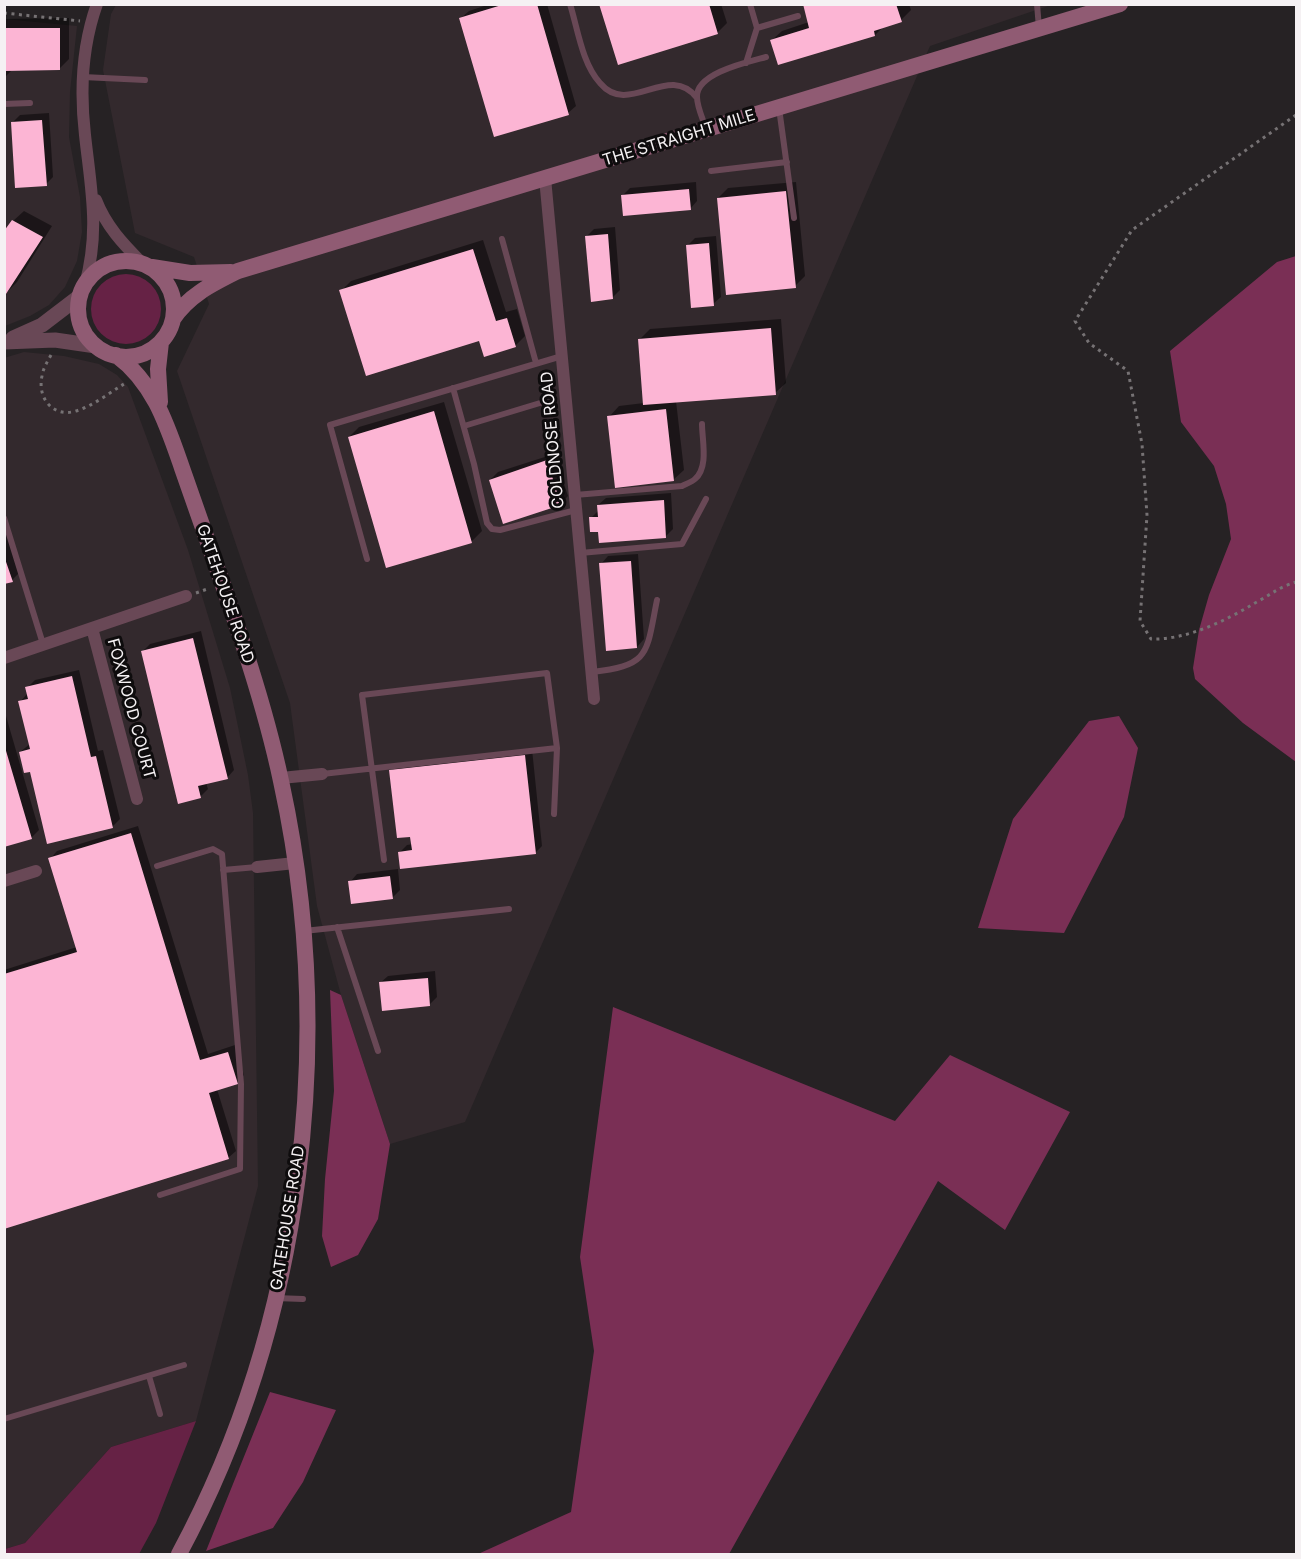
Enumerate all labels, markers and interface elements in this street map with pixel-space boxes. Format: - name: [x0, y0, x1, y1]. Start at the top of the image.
- street label: THE STRAIGHT MILE: [600, 106, 758, 170]
- street label: COLDNOSE ROAD: [537, 371, 569, 509]
- street label: GATEHOUSE ROAD: [192, 522, 258, 666]
- street label: FOXWOOD COURT: [103, 637, 159, 781]
- street label: GATEHOUSE ROAD: [267, 1144, 309, 1292]

